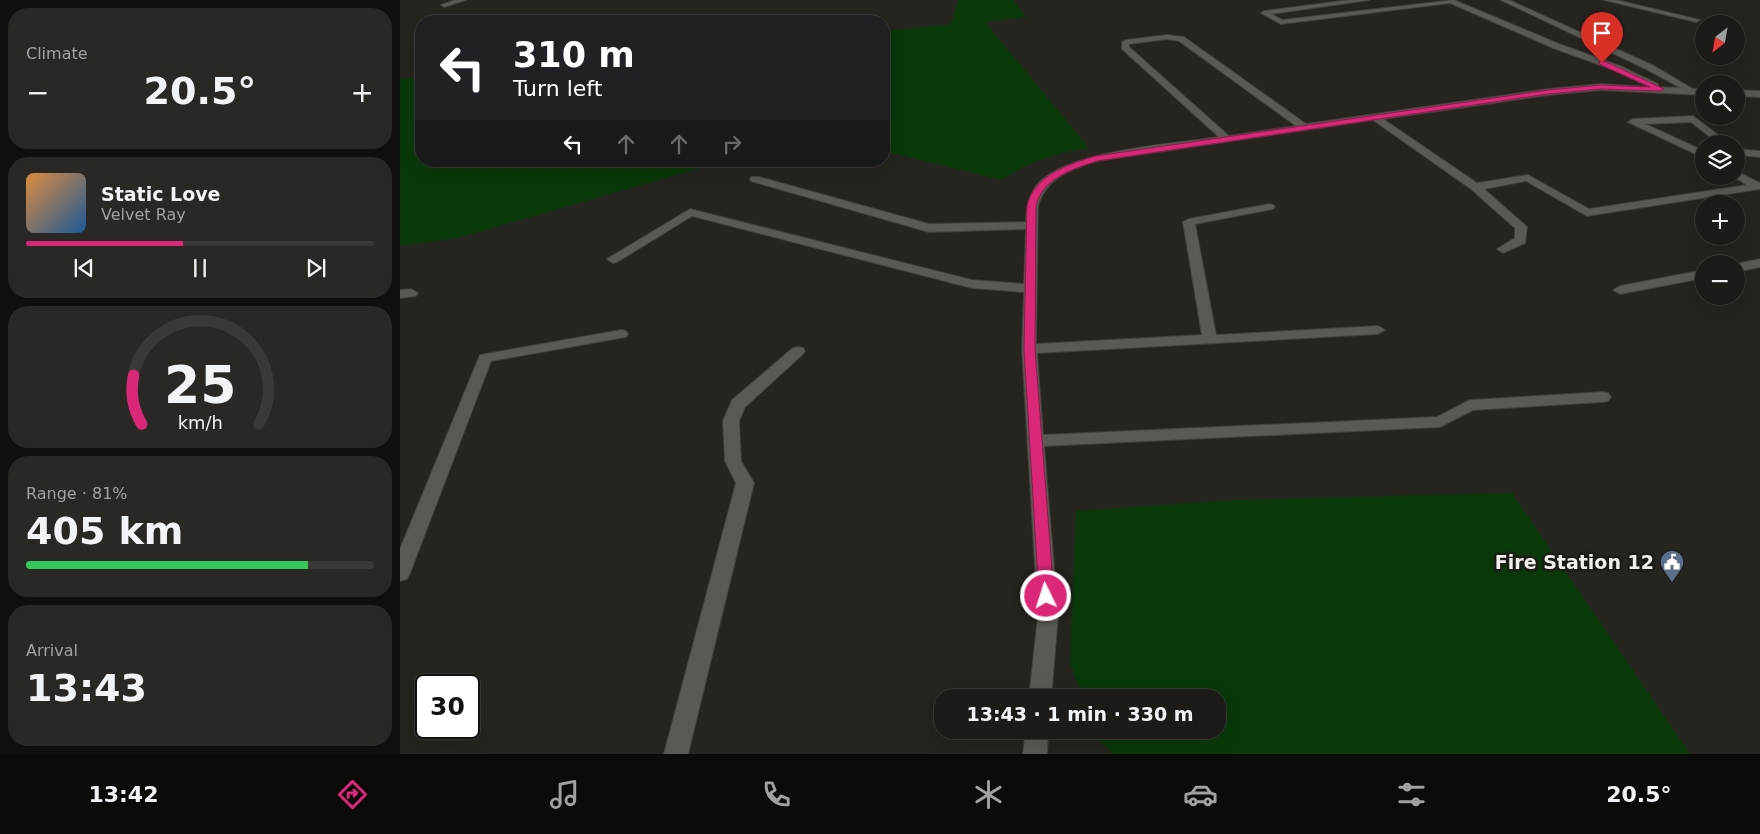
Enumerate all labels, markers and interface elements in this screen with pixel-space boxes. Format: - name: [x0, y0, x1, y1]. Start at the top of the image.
- pin: [1581, 12, 1623, 63]
- north arrow: [1695, 15, 1745, 65]
- map controls: [1695, 15, 1745, 305]
- icon: arrive: [1588, 19, 1616, 47]
- icon: left: [430, 35, 495, 100]
- text: 310 m: [513, 35, 635, 75]
- text: Climate: [26, 44, 88, 63]
- text: 20.5°: [144, 69, 256, 113]
- button: search: [1695, 75, 1745, 125]
- text: −: [26, 76, 49, 109]
- text: +: [351, 76, 374, 109]
- text: Turn left: [513, 76, 602, 101]
- icon: left: [559, 130, 587, 158]
- icon: ahead: [612, 130, 640, 158]
- icon: ahead: [665, 130, 693, 158]
- icon: right: [718, 130, 746, 158]
- button: layers: [1695, 135, 1745, 185]
- text: Static Love: [101, 183, 221, 205]
- button: +: [1695, 195, 1745, 245]
- text: Velvet Ray: [101, 205, 186, 224]
- icon: previous: [70, 254, 98, 282]
- icon: pause: [186, 254, 214, 282]
- icon: next: [302, 254, 330, 282]
- button: −: [1695, 255, 1745, 305]
- text: 25: [164, 355, 236, 415]
- text: km/h: [177, 412, 223, 433]
- text: Range · 81%: [26, 484, 128, 503]
- text: 405 km: [26, 509, 183, 553]
- public building icon: Fire Station 12: [1659, 549, 1685, 583]
- place label: Fire Station 12: [1495, 551, 1654, 573]
- position arrow: [1019, 569, 1071, 621]
- text: Arrival: [26, 641, 78, 660]
- text: 13:43: [26, 666, 147, 710]
- speed limit sign: 30: [415, 674, 480, 739]
- text: 13:43 · 1 min · 330 m: [966, 703, 1194, 725]
- icon: directions: [335, 777, 370, 812]
- icon: music: [547, 777, 582, 812]
- icon: phone: [759, 777, 794, 812]
- icon: climate: [971, 777, 1006, 812]
- icon: car: [1183, 777, 1218, 812]
- icon: filters: [1394, 777, 1429, 812]
- text: 13:42: [88, 782, 158, 807]
- text: 20.5°: [1606, 782, 1672, 807]

